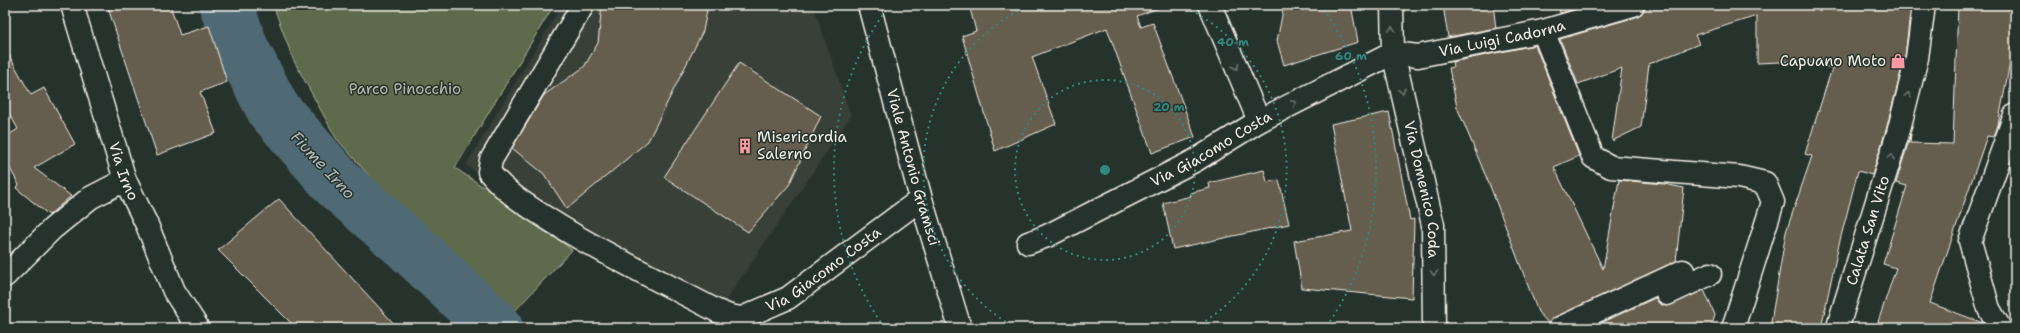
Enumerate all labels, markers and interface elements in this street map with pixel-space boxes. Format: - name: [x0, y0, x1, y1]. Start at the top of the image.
- street label: Via Luigi Cadorna: [1437, 15, 1568, 62]
- one-way arrow: [1388, 26, 1396, 32]
- text: 40 m: [1217, 34, 1249, 50]
- text: 60 m: [1335, 48, 1367, 64]
- place label: Capuano Moto: [1780, 51, 1886, 71]
- shop icon: Capuano Moto: [1889, 52, 1907, 70]
- one-way arrow: [1231, 63, 1239, 70]
- park label: Parco Pinocchio: [349, 79, 461, 99]
- street label: Viale Antonio Gramsci: [882, 86, 945, 248]
- one-way arrow: [1397, 88, 1405, 94]
- one-way arrow: [1903, 92, 1912, 99]
- text: 20 m: [1153, 99, 1185, 115]
- one-way arrow: [1290, 100, 1297, 108]
- street label: Via Giacomo Costa: [1147, 106, 1276, 192]
- street label: Via Domenico Coda: [1399, 119, 1443, 259]
- water label: Fiume Irno: [286, 127, 360, 204]
- place label: Misericordia Salerno: [757, 127, 847, 164]
- building icon: Misericordia Salerno: [736, 137, 754, 155]
- street label: Via Irno: [104, 139, 144, 204]
- one-way arrow: [1886, 154, 1895, 161]
- centre of rings: [1098, 163, 1112, 177]
- street label: Calata San Vito: [1841, 173, 1894, 288]
- street label: Via Giacomo Costa: [763, 222, 886, 317]
- one-way arrow: [1430, 270, 1438, 276]

